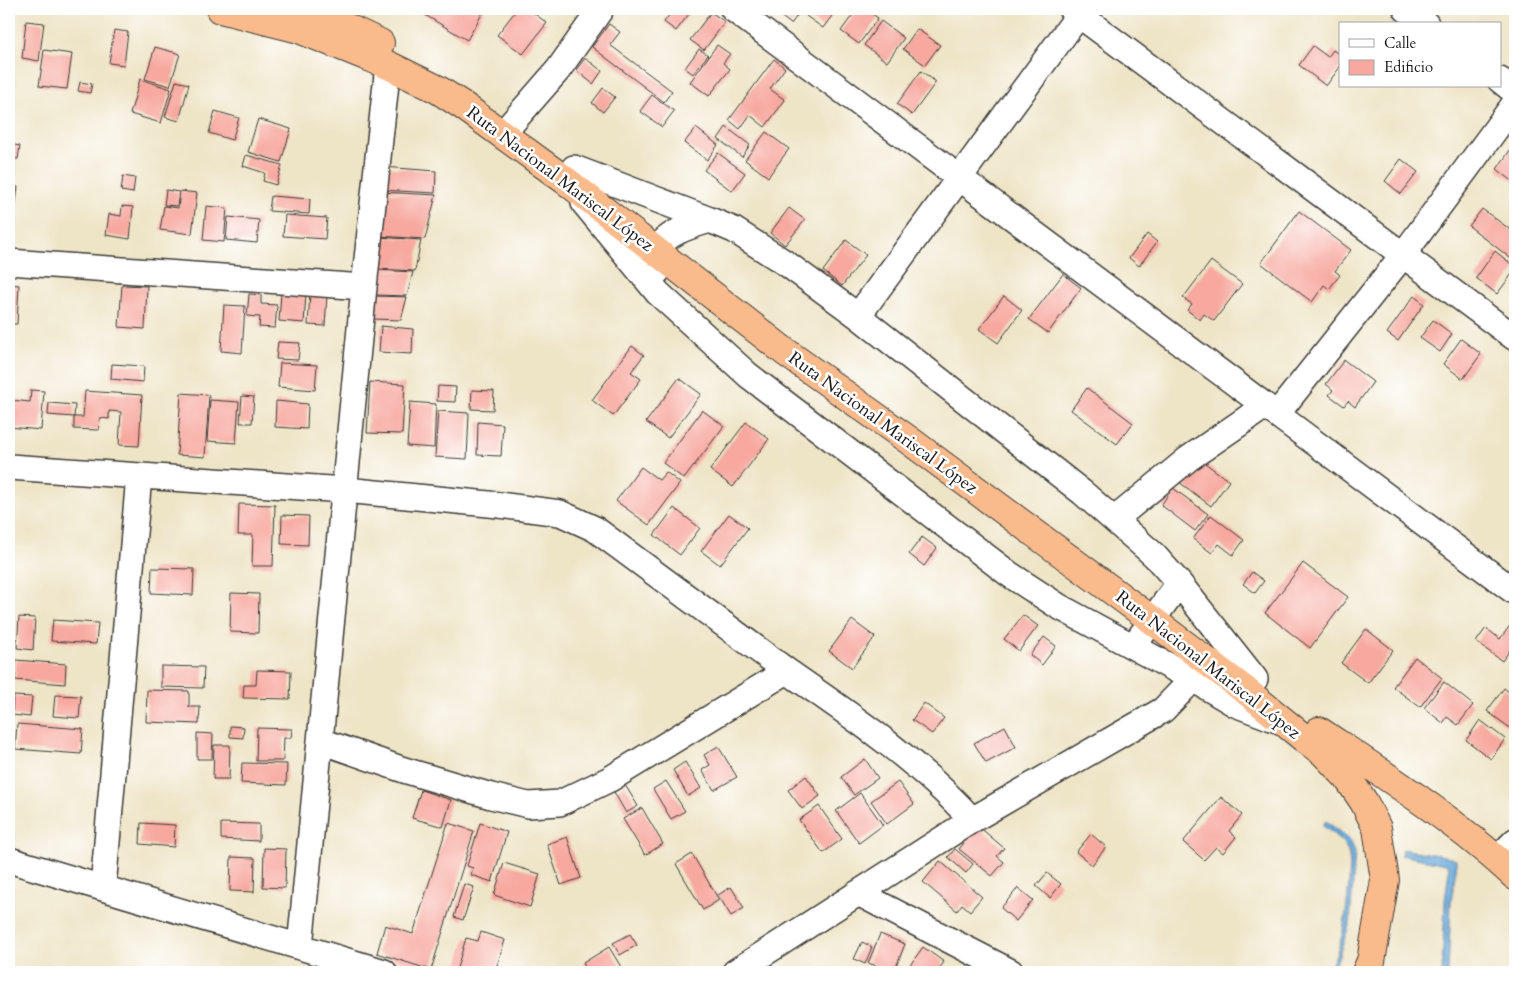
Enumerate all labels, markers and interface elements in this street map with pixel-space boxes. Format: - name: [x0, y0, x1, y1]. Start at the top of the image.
- legend: [1339, 22, 1502, 88]
- text: Calle: [1384, 33, 1417, 53]
- text: Edificio: [1384, 57, 1433, 77]
- street label: Ruta Nacional Mariscal López: [461, 100, 659, 258]
- street label: Ruta Nacional Mariscal López: [783, 346, 983, 500]
- street label: Ruta Nacional Mariscal López: [1110, 585, 1306, 745]

